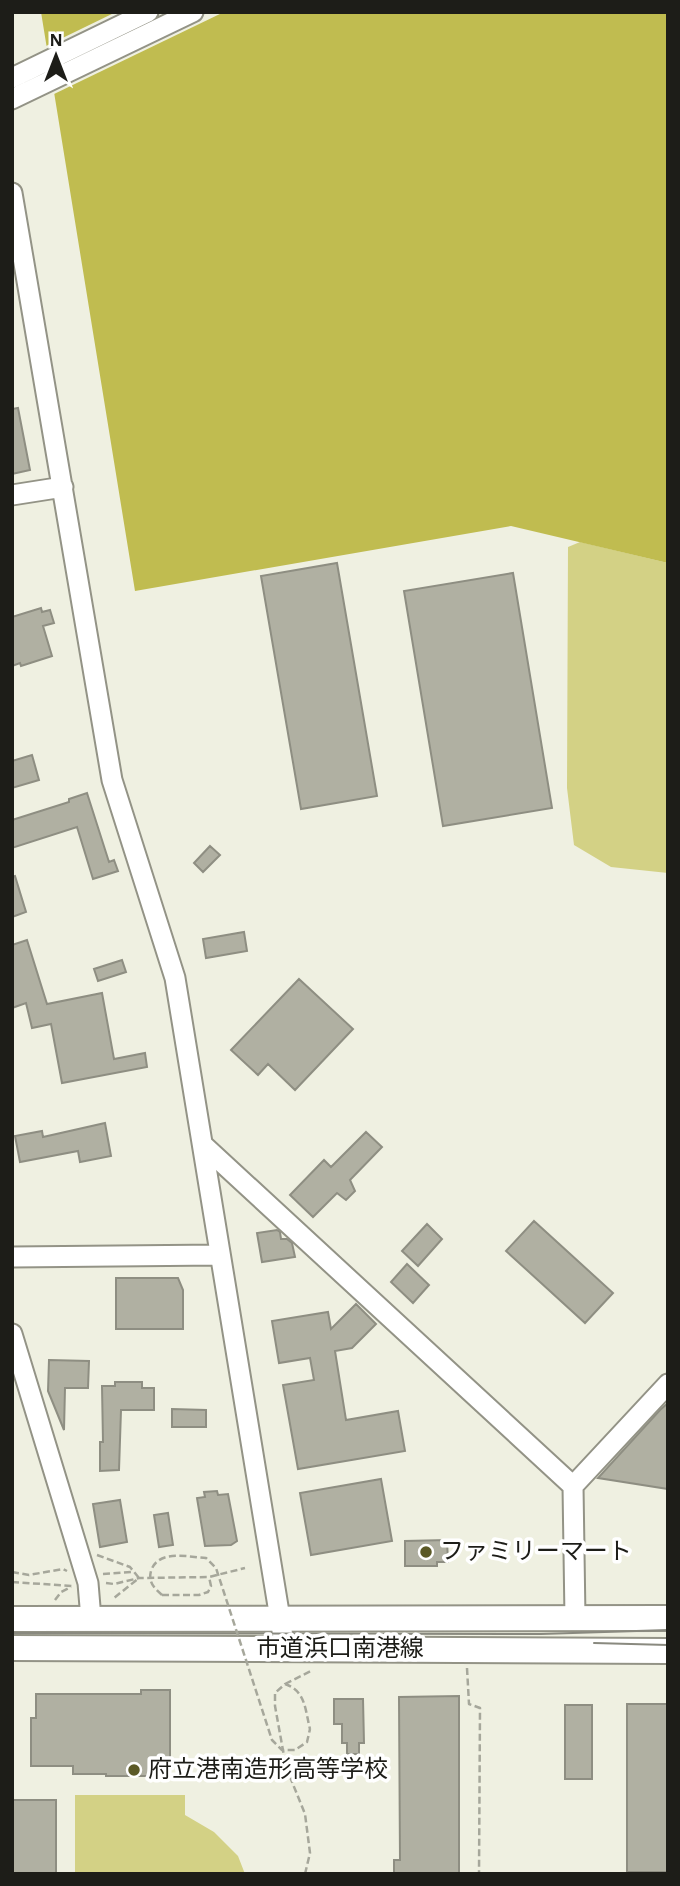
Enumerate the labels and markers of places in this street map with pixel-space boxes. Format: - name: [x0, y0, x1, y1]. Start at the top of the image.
- place label: ファミリーマート: [440, 1540, 632, 1564]
- marker: ファミリーマート: [418, 1544, 434, 1560]
- place label: 府立港南造形高等学校: [148, 1756, 388, 1782]
- marker: 府立港南造形高等学校: [126, 1762, 142, 1778]

